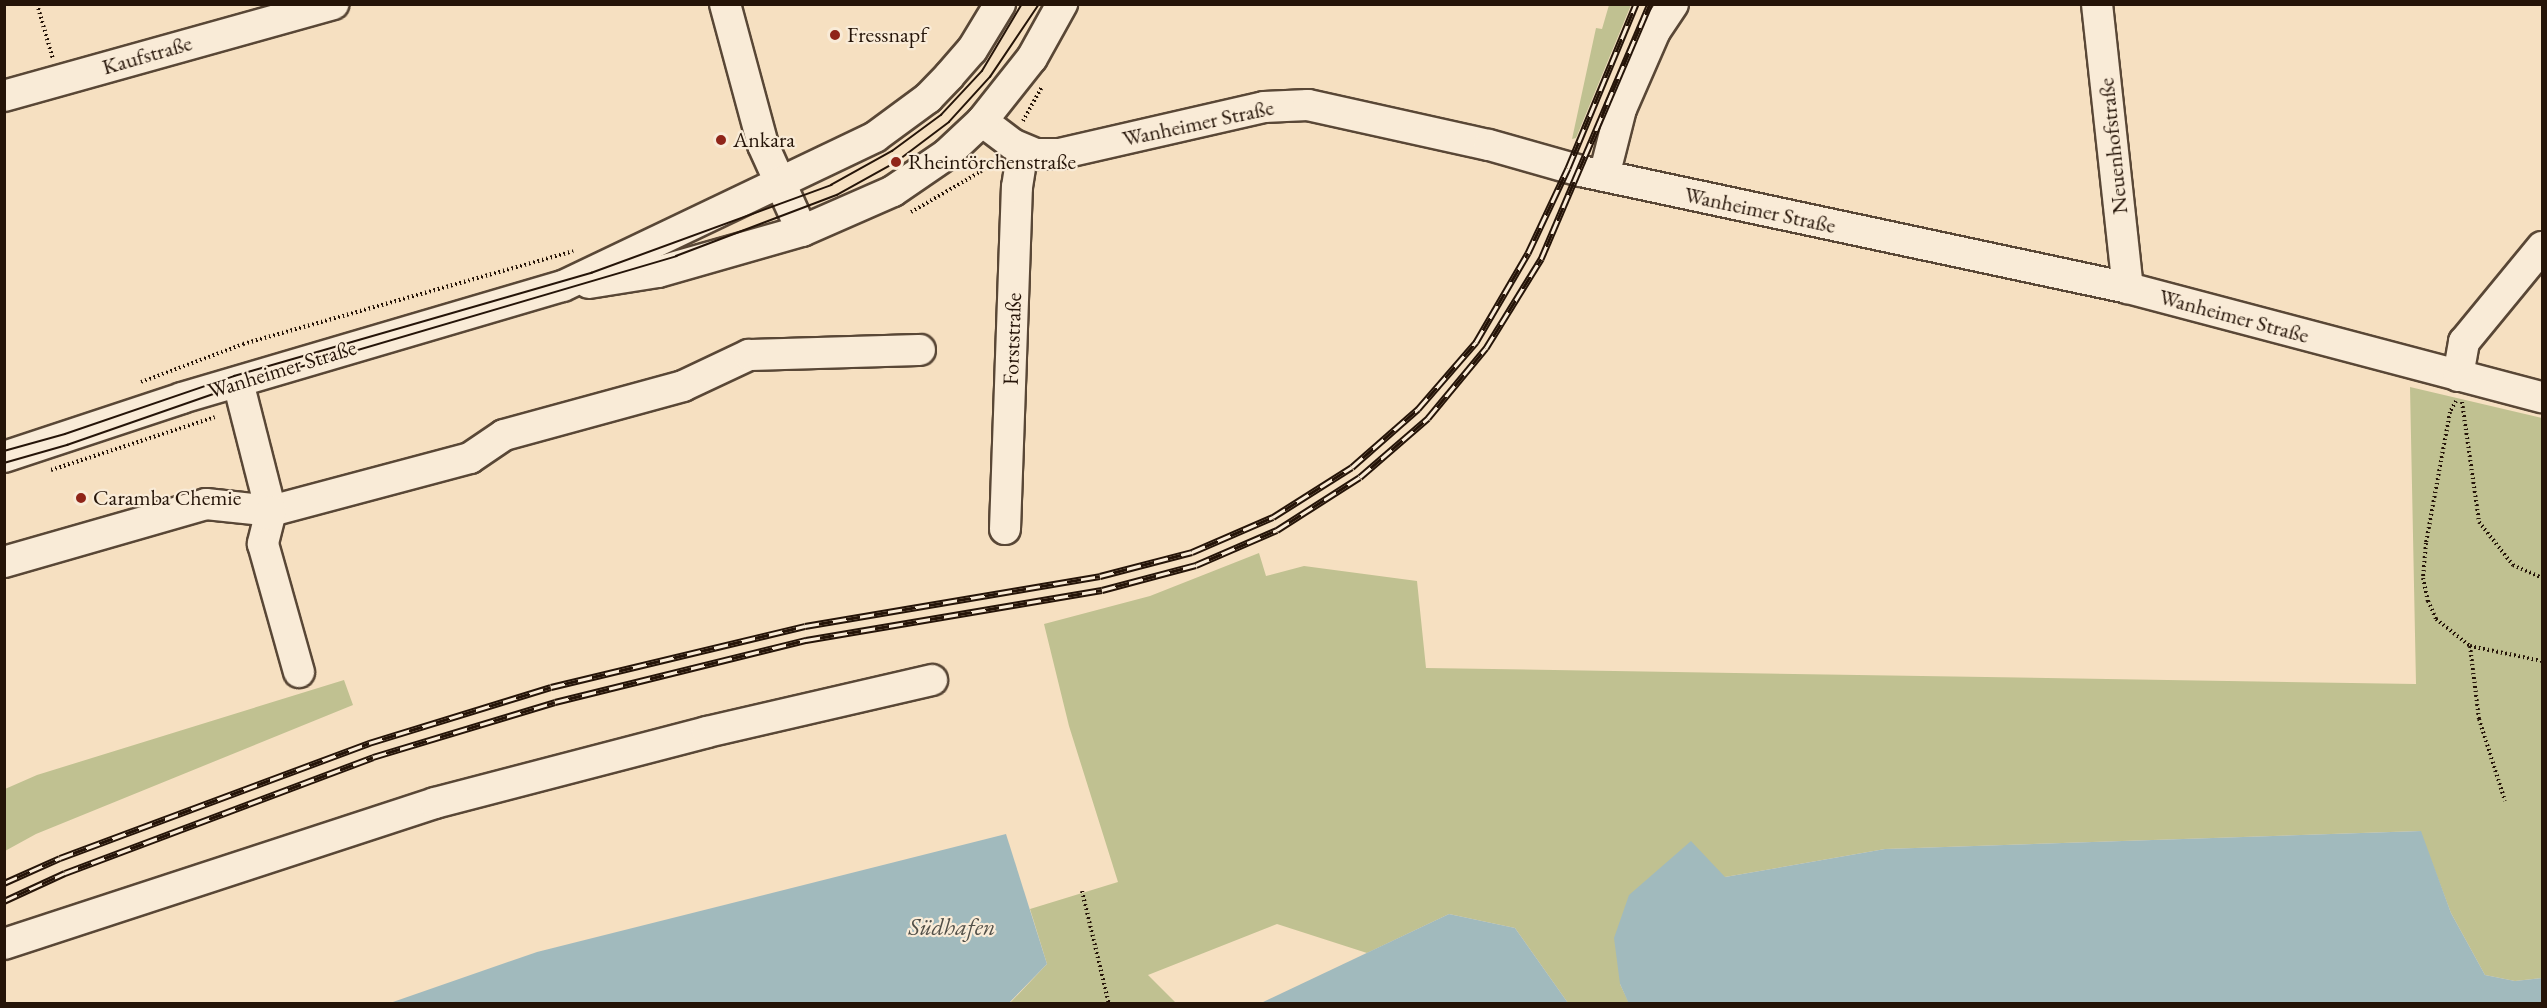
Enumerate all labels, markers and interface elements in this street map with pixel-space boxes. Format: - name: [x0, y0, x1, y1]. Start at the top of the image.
- place label: Fressnapf: [847, 22, 927, 48]
- marker: Fressnapf: [828, 28, 842, 42]
- street label: Kaufstraße: [99, 30, 195, 80]
- street label: Neuenhofstraße: [2093, 77, 2133, 215]
- street label: Wanheimer Straße: [1120, 94, 1276, 152]
- place label: Ankara: [733, 127, 795, 153]
- marker: Ankara: [714, 133, 728, 147]
- place label: Rheintörchenstraße: [908, 149, 1076, 175]
- marker: Rheintörchenstraße: [889, 155, 903, 169]
- street label: Wanheimer Straße: [1682, 181, 1838, 239]
- street label: Wanheimer Straße: [2156, 283, 2312, 349]
- street label: Forststraße: [997, 292, 1027, 386]
- street label: Wanheimer Straße: [204, 334, 360, 404]
- place label: Caramba Chemie: [93, 485, 241, 511]
- marker: Caramba Chemie: [74, 491, 88, 505]
- water label: Südhafen: [909, 913, 995, 941]

